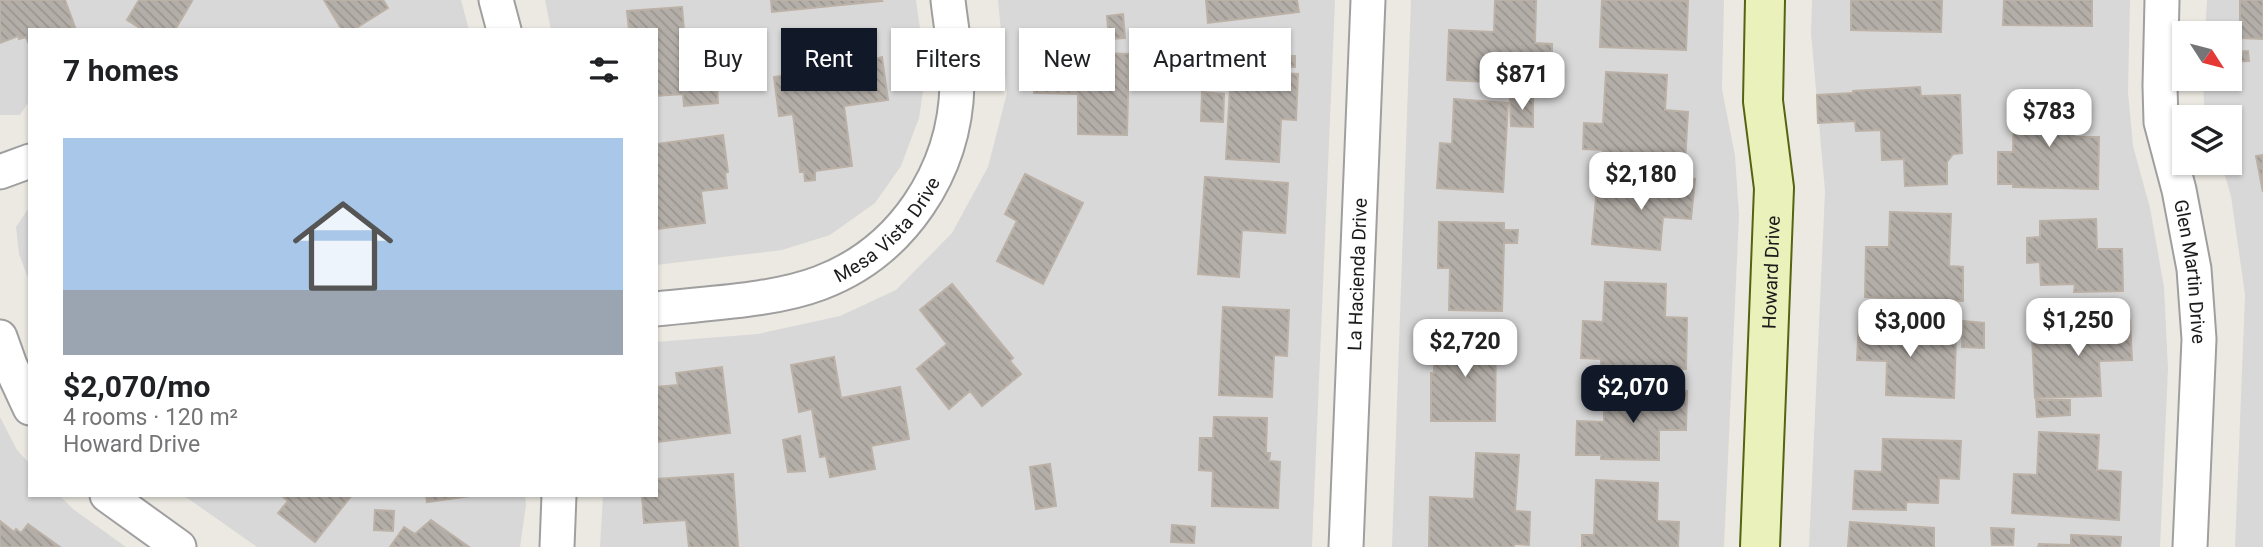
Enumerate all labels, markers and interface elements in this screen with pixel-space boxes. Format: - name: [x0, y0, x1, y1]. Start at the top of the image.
- north arrow: [2172, 21, 2242, 91]
- map controls: [2172, 21, 2242, 175]
- chip: Buy: [679, 28, 767, 91]
- chip: Rent: [781, 28, 877, 91]
- chip: Filters: [891, 28, 1005, 91]
- chip: New: [1019, 28, 1115, 91]
- chip: Apartment: [1129, 28, 1291, 91]
- icon: filters: [585, 51, 623, 89]
- pin: $871: [1481, 52, 1563, 112]
- text: 7 homes: [63, 53, 179, 88]
- text: $871: [1496, 61, 1548, 88]
- pin: $783: [2008, 90, 2090, 149]
- text: $783: [2023, 98, 2075, 125]
- button: layers: [2172, 105, 2242, 175]
- pin: $2,180: [1584, 152, 1698, 212]
- text: $2,180: [1605, 161, 1677, 188]
- street label: Mesa Vista Drive: [830, 173, 945, 287]
- icon: home: [280, 183, 406, 309]
- street label: La Hacienda Drive: [1343, 197, 1372, 351]
- street label: Glen Martin Drive: [2169, 198, 2210, 345]
- street label: Howard Drive: [1758, 215, 1785, 329]
- pin: $1,250: [2021, 298, 2135, 358]
- pin: $3,000: [1853, 300, 1967, 359]
- text: $1,250: [2042, 307, 2114, 334]
- text: $3,000: [1874, 308, 1946, 335]
- pin: $2,720: [1408, 320, 1522, 379]
- text: $2,720: [1429, 328, 1501, 355]
- pin: $2,070: [1576, 366, 1690, 425]
- text: $2,070/mo: [63, 369, 211, 404]
- text: $2,070: [1597, 374, 1669, 401]
- text: 4 rooms · 120 m²: [63, 404, 238, 431]
- text: Howard Drive: [63, 431, 200, 458]

